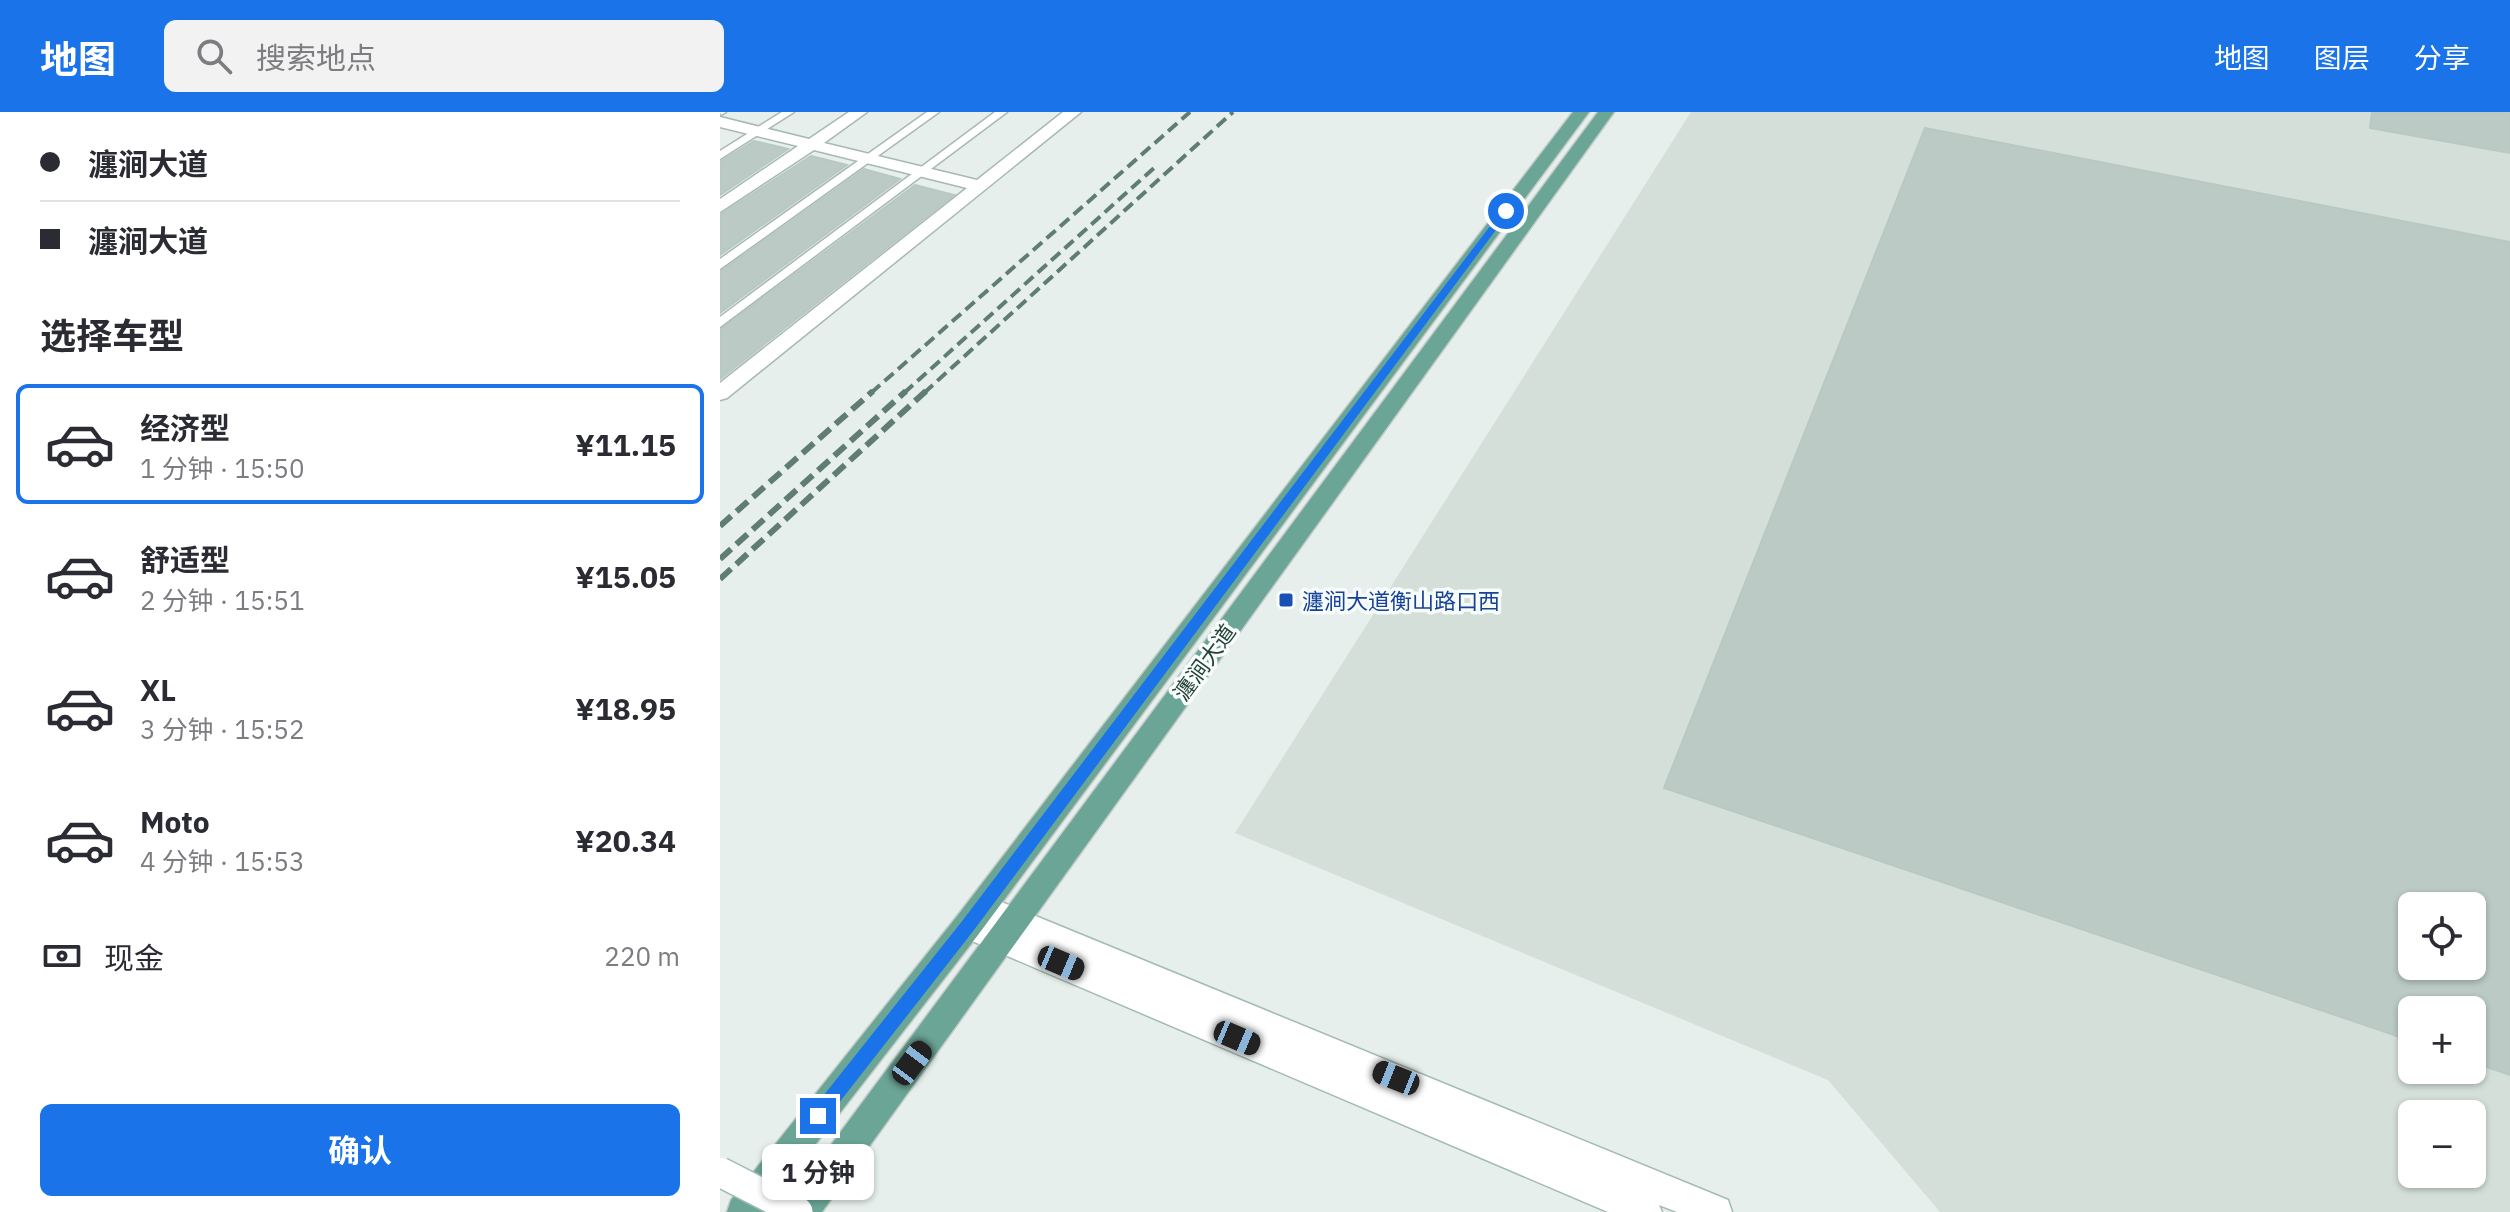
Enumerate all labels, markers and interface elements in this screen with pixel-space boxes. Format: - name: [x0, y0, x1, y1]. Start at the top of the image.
- search box: [164, 20, 724, 92]
- text: 地图: [40, 34, 116, 83]
- icon: search: [192, 34, 236, 78]
- text: 搜索地点: [256, 38, 376, 77]
- text: 地图: [2214, 39, 2270, 76]
- text: 图层: [2314, 39, 2370, 76]
- text: 分享: [2414, 39, 2470, 76]
- text: 瀍涧大道: [88, 144, 208, 183]
- route start: [1488, 193, 1524, 229]
- text: 瀍涧大道: [88, 221, 208, 260]
- text: 选择车型: [40, 312, 184, 359]
- icon: car: [44, 408, 116, 480]
- text: 经济型: [140, 408, 230, 447]
- text: ¥11.15: [575, 425, 676, 464]
- text: 1 分钟 · 15:50: [140, 451, 304, 485]
- icon: car: [44, 540, 116, 612]
- text: 舒适型: [140, 540, 230, 579]
- text: ¥15.05: [575, 557, 676, 596]
- text: 2 分钟 · 15:51: [140, 583, 304, 617]
- place label: 瀍涧大道衡山路口西: [1302, 586, 1500, 615]
- marker: 瀍涧大道衡山路口西: [1277, 591, 1295, 609]
- street label: 瀍涧大道: [1166, 618, 1242, 706]
- text: XL: [140, 670, 176, 709]
- icon: car: [44, 672, 116, 744]
- text: ¥18.95: [575, 689, 676, 728]
- text: 3 分钟 · 15:52: [140, 712, 304, 746]
- text: Moto: [140, 802, 210, 841]
- icon: car: [44, 804, 116, 876]
- text: ¥20.34: [575, 821, 676, 860]
- text: 4 分钟 · 15:53: [140, 844, 304, 878]
- map controls: [2398, 892, 2486, 1188]
- button: locate: [2398, 892, 2486, 980]
- icon: cash: [40, 934, 84, 978]
- text: 现金: [104, 938, 164, 977]
- text: 220 m: [604, 939, 680, 973]
- car: [1034, 943, 1088, 983]
- button: +: [2398, 996, 2486, 1084]
- car: [1210, 1018, 1264, 1058]
- car: [888, 1037, 936, 1089]
- car: [1369, 1058, 1423, 1098]
- route end: [800, 1098, 836, 1134]
- button: −: [2398, 1100, 2486, 1188]
- button: 确认: [40, 1104, 680, 1196]
- callout: 1 分钟: [762, 1144, 874, 1200]
- text: 1 分钟: [781, 1155, 855, 1189]

